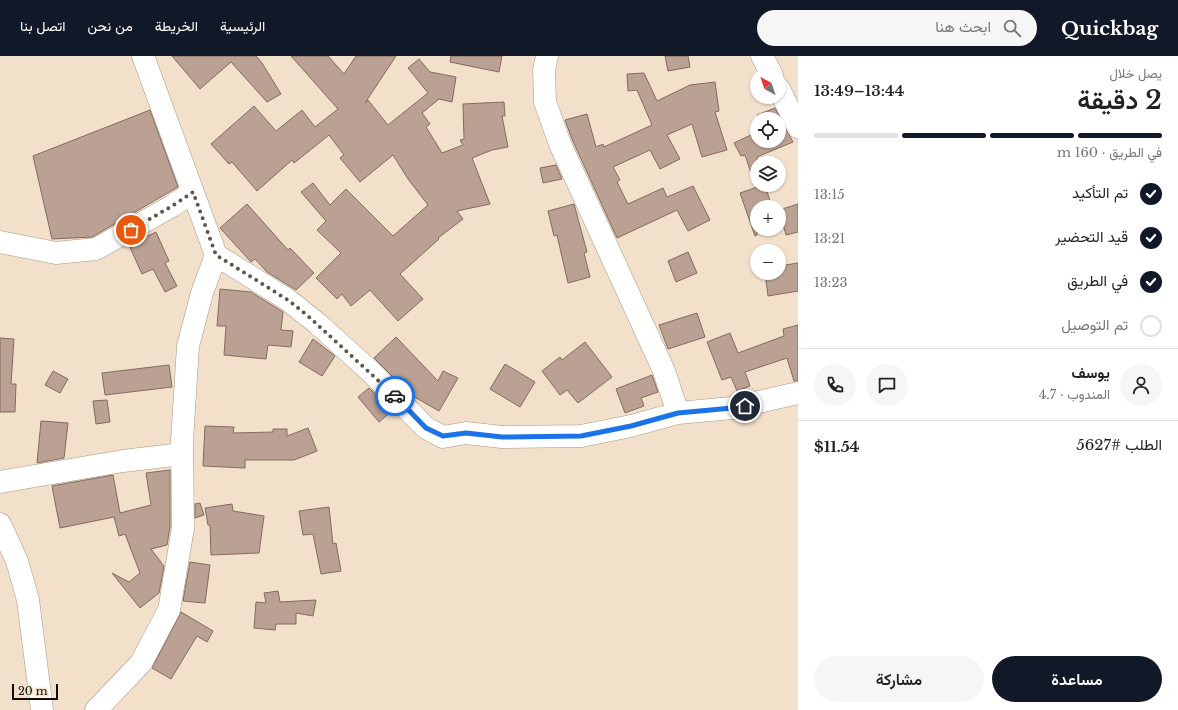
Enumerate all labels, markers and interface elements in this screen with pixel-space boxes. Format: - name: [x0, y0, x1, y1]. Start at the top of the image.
- search box: [757, 10, 1037, 46]
- text: اتصل بنا: [20, 17, 66, 35]
- text: من نحن: [88, 17, 133, 35]
- text: الخريطة: [155, 17, 198, 35]
- text: الرئيسية: [220, 17, 265, 35]
- text: ابحث هنا: [935, 17, 991, 36]
- icon: search: [1001, 17, 1023, 39]
- text: Quickbag: [1061, 17, 1158, 40]
- text: يصل خلال: [1109, 65, 1162, 82]
- north arrow: [750, 68, 786, 104]
- map controls: [750, 68, 786, 280]
- text: 13:44–13:49: [814, 81, 904, 100]
- text: 2 دقيقة: [1077, 84, 1162, 116]
- button: locate: [750, 112, 786, 148]
- text: في الطريق · 160 m: [1057, 144, 1162, 161]
- button: layers: [750, 156, 786, 192]
- text: تم التأكيد: [1072, 183, 1128, 202]
- icon: check: [1140, 183, 1162, 205]
- text: 13:15: [814, 186, 845, 203]
- button: +: [750, 200, 786, 236]
- pin: [114, 213, 148, 247]
- icon: bag: [120, 219, 142, 241]
- text: قيد التحضير: [1055, 227, 1128, 246]
- icon: check: [1140, 227, 1162, 249]
- text: 13:21: [814, 230, 845, 247]
- button: −: [750, 244, 786, 280]
- text: في الطريق: [1067, 271, 1128, 290]
- icon: check: [1140, 271, 1162, 293]
- text: 13:23: [814, 274, 848, 291]
- text: تم التوصيل: [1061, 315, 1128, 334]
- text: يوسف: [1072, 363, 1110, 382]
- button: phone: [814, 364, 856, 406]
- button: chat: [866, 364, 908, 406]
- button: person: [1120, 364, 1162, 406]
- courier: [375, 376, 415, 416]
- icon: car: [384, 385, 406, 407]
- text: المندوب · 4.7: [1039, 386, 1110, 403]
- pin: [728, 389, 762, 423]
- icon: home: [734, 395, 756, 417]
- text: الطلب #5627: [1076, 435, 1162, 454]
- text: $11.54: [814, 437, 860, 456]
- button: مشاركة: [814, 656, 984, 702]
- button: مساعدة: [992, 656, 1162, 702]
- scale bar: [12, 682, 58, 701]
- text: 20 m: [18, 684, 48, 698]

